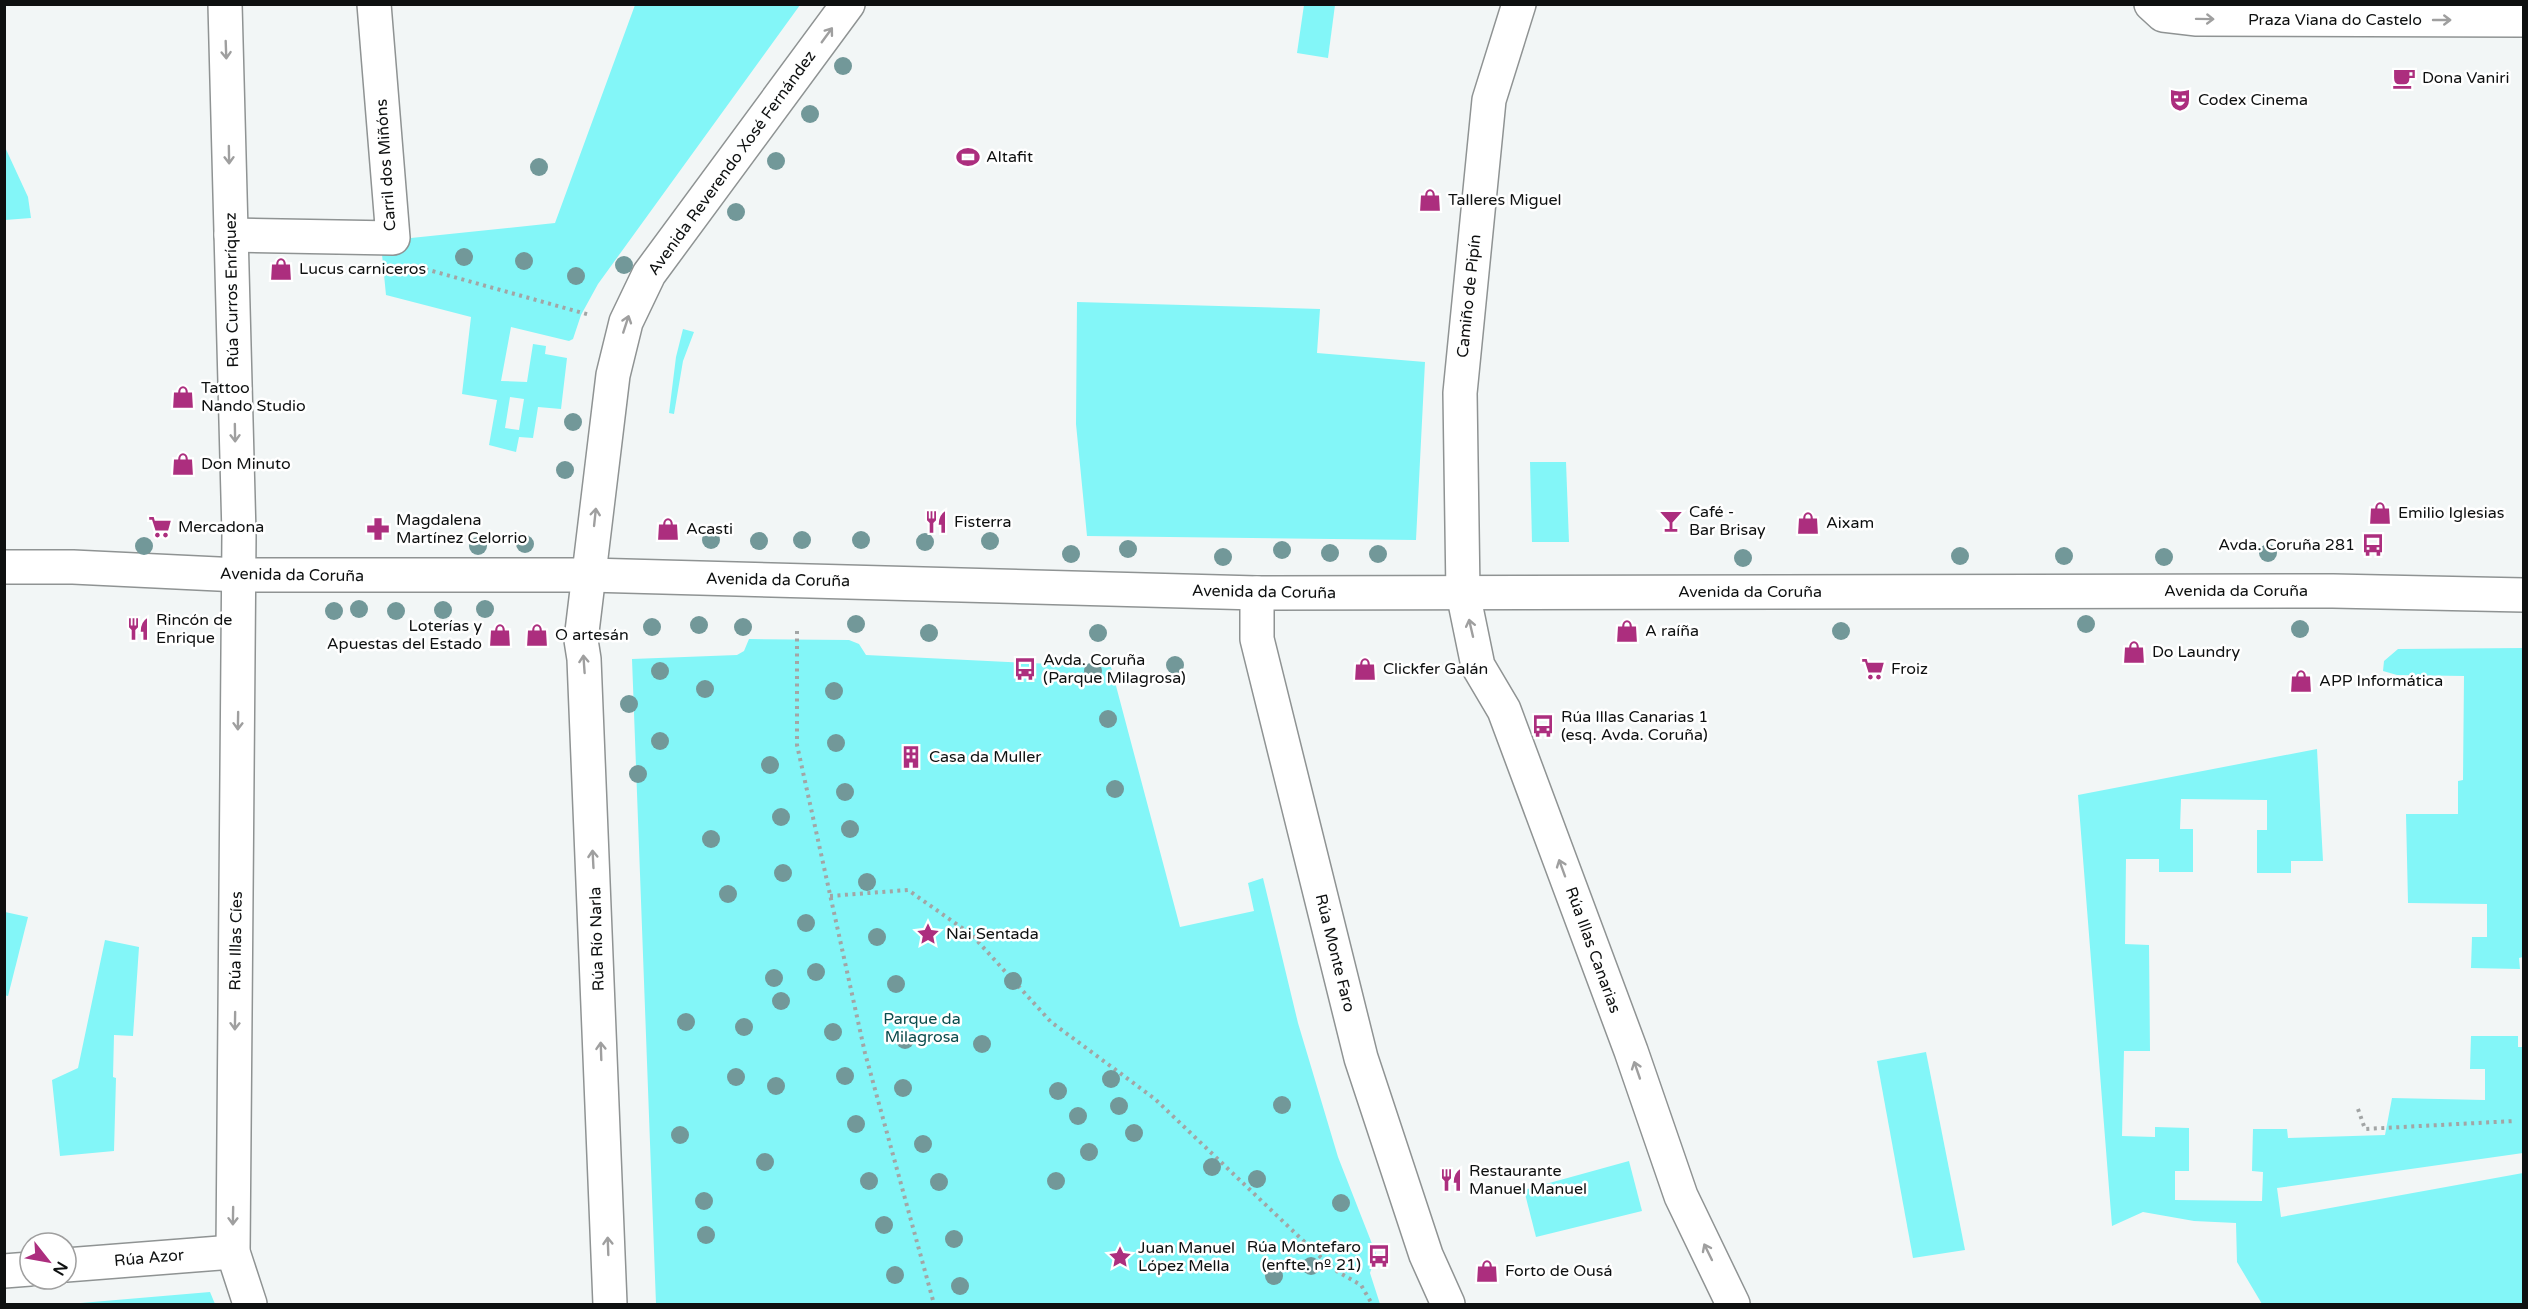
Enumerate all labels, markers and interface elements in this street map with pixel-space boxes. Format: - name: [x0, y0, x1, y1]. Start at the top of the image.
- street label: Praza Viana do Castelo: [2248, 10, 2422, 30]
- one-way arrow: [2195, 13, 2215, 25]
- one-way arrow: [2432, 14, 2452, 26]
- one-way arrow: [821, 27, 833, 43]
- one-way arrow: [220, 40, 232, 60]
- street label: Avenida Reverendo Xosé Fernández: [644, 47, 820, 279]
- cafe icon: Dona Vaniri: [2391, 65, 2417, 91]
- place label: Dona Vaniri: [2422, 68, 2509, 88]
- theatre icon: Codex Cinema: [2167, 87, 2193, 113]
- place label: Codex Cinema: [2198, 90, 2308, 110]
- street label: Carril dos Miñóns: [371, 98, 401, 232]
- one-way arrow: [223, 144, 235, 164]
- sports icon: Altafit: [955, 144, 981, 170]
- place label: Altafit: [986, 147, 1033, 167]
- shop icon: Talleres Miguel: [1417, 187, 1443, 213]
- place label: Talleres Miguel: [1448, 190, 1561, 210]
- street label: Rúa Curros Enríquez: [221, 212, 243, 368]
- street label: Camiño de Pipín: [1453, 233, 1485, 359]
- shop icon: Lucus carniceros: [268, 256, 294, 282]
- place label: Lucus carniceros: [299, 259, 426, 279]
- one-way arrow: [622, 316, 633, 334]
- place label: Tattoo Nando Studio: [201, 378, 306, 416]
- shop icon: Tattoo Nando Studio: [170, 384, 196, 410]
- one-way arrow: [230, 423, 241, 443]
- shop icon: Don Minuto: [170, 451, 196, 477]
- place label: Don Minuto: [201, 454, 291, 474]
- shop icon: Emilio Iglesias: [2367, 500, 2393, 526]
- place label: Café - Bar Brisay: [1689, 502, 1766, 540]
- place label: Emilio Iglesias: [2398, 503, 2504, 523]
- one-way arrow: [590, 507, 601, 527]
- bar icon: Café - Bar Brisay: [1658, 508, 1684, 534]
- restaurant icon: Fisterra: [923, 509, 949, 535]
- place label: Magdalena Martínez Celorrio: [396, 510, 527, 548]
- shop icon: Aixam: [1795, 510, 1821, 536]
- place label: Fisterra: [954, 512, 1011, 532]
- place label: Aixam: [1826, 513, 1874, 533]
- supermarket icon: Mercadona: [147, 514, 173, 540]
- pharmacy icon: Magdalena Martínez Celorrio: [365, 516, 391, 542]
- shop icon: Acasti: [655, 516, 681, 542]
- place label: Mercadona: [178, 517, 264, 537]
- place label: Acasti: [686, 519, 733, 539]
- bus stop icon: Avda. Coruña 281: [2360, 532, 2386, 558]
- place label: Avda. Coruña 281: [2218, 535, 2355, 555]
- street label: Avenida da Coruña: [220, 564, 364, 586]
- street label: Avenida da Coruña: [706, 569, 850, 591]
- street label: Avenida da Coruña: [1192, 581, 1336, 603]
- street label: Avenida da Coruña: [2164, 581, 2308, 601]
- street label: Avenida da Coruña: [1678, 582, 1822, 602]
- place label: Rincón de Enrique: [156, 610, 232, 648]
- restaurant icon: Rincón de Enrique: [125, 616, 151, 642]
- place label: Loterías y Apuestas del Estado: [327, 616, 482, 654]
- shop icon: A raíña: [1614, 618, 1640, 644]
- one-way arrow: [1465, 619, 1476, 638]
- place label: A raíña: [1645, 621, 1699, 641]
- shop icon: Loterías y Apuestas del Estado: [487, 622, 513, 648]
- shop icon: O artesán: [524, 622, 550, 648]
- place label: O artesán: [555, 625, 629, 645]
- shop icon: Do Laundry: [2121, 639, 2147, 665]
- place label: Do Laundry: [2152, 642, 2240, 662]
- place label: Avda. Coruña (Parque Milagrosa): [1043, 650, 1186, 688]
- one-way arrow: [578, 654, 589, 674]
- bus stop icon: Avda. Coruña (Parque Milagrosa): [1012, 656, 1038, 682]
- shop icon: Clickfer Galán: [1352, 656, 1378, 682]
- supermarket icon: Froiz: [1860, 656, 1886, 682]
- place label: Clickfer Galán: [1383, 659, 1488, 679]
- place label: Froiz: [1891, 659, 1928, 679]
- shop icon: APP Informática: [2288, 668, 2314, 694]
- place label: APP Informática: [2319, 671, 2443, 691]
- place label: Rúa Illas Canarias 1 (esq. Avda. Coruña): [1561, 707, 1708, 745]
- one-way arrow: [233, 710, 244, 730]
- bus stop icon: Rúa Illas Canarias 1 (esq. Avda. Coruña): [1530, 713, 1556, 739]
- building icon: Casa da Muller: [898, 744, 924, 770]
- place label: Casa da Muller: [929, 747, 1042, 767]
- one-way arrow: [587, 849, 598, 869]
- one-way arrow: [1556, 859, 1567, 878]
- street label: Rúa Illas Canarias: [1561, 884, 1625, 1016]
- street label: Rúa Río Narla: [585, 886, 609, 992]
- street label: Rúa Illas Cíes: [225, 891, 247, 991]
- street label: Rúa Monte Faro: [1311, 892, 1359, 1014]
- place icon: Nai Sentada: [915, 921, 941, 947]
- place label: Nai Sentada: [946, 924, 1039, 944]
- park label: Parque da Milagrosa: [883, 1009, 961, 1047]
- one-way arrow: [229, 1010, 241, 1030]
- one-way arrow: [595, 1042, 607, 1062]
- one-way arrow: [1631, 1061, 1642, 1080]
- place label: Restaurante Manuel Manuel: [1469, 1161, 1587, 1199]
- restaurant icon: Restaurante Manuel Manuel: [1438, 1167, 1464, 1193]
- one-way arrow: [227, 1205, 239, 1225]
- north arrow: [18, 1231, 78, 1291]
- one-way arrow: [603, 1237, 614, 1257]
- place label: Rúa Montefaro (enfte. nº 21): [1247, 1237, 1361, 1275]
- place label: Juan Manuel López Mella: [1138, 1238, 1235, 1276]
- bus stop icon: Rúa Montefaro (enfte. nº 21): [1366, 1243, 1392, 1269]
- one-way arrow: [1701, 1243, 1713, 1261]
- place icon: Juan Manuel López Mella: [1107, 1244, 1133, 1270]
- street label: Rúa Azor: [113, 1245, 186, 1271]
- text: N: [48, 1258, 72, 1279]
- shop icon: Forto de Ousá: [1474, 1258, 1500, 1284]
- place label: Forto de Ousá: [1505, 1261, 1612, 1281]

